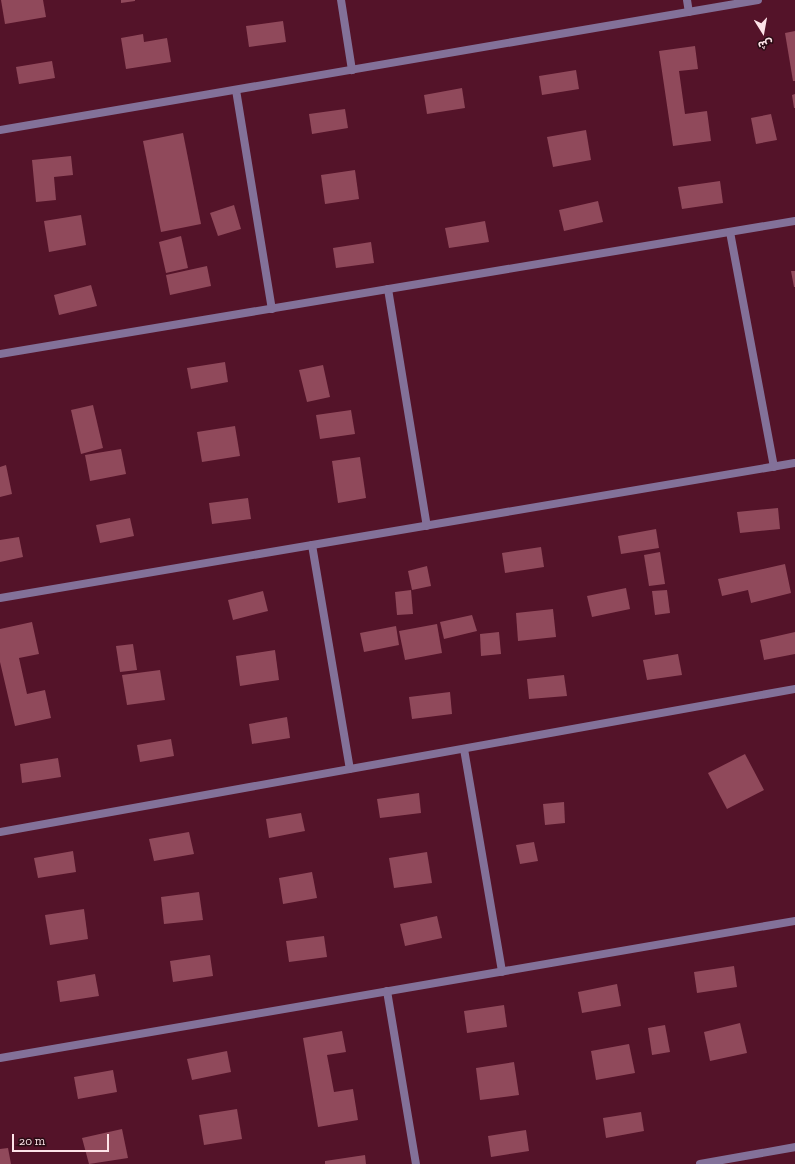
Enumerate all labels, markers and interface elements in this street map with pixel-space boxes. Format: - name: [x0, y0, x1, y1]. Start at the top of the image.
- north arrow: [743, 12, 783, 52]
- text: ش: [757, 36, 774, 52]
- scale bar: [14, 1126, 111, 1152]
- text: 20 m: [19, 1134, 45, 1148]

